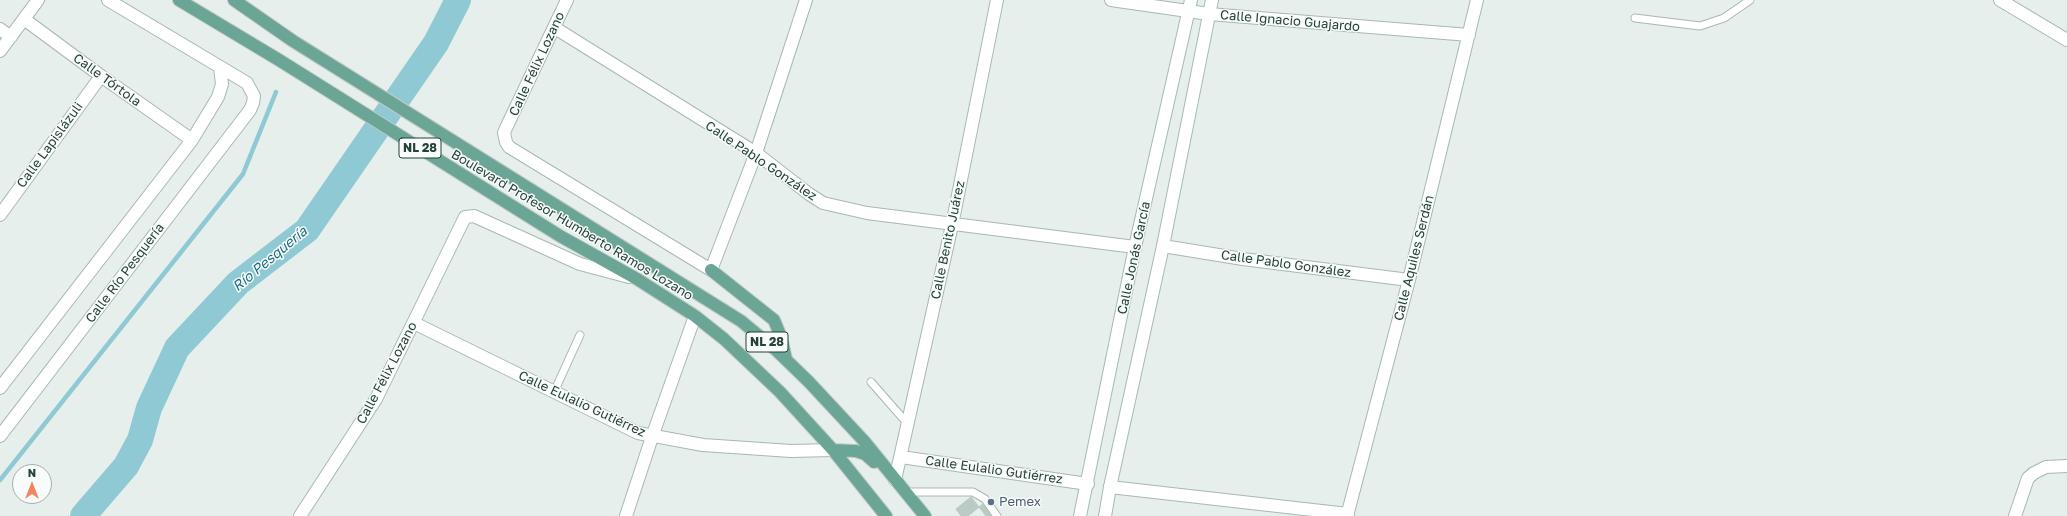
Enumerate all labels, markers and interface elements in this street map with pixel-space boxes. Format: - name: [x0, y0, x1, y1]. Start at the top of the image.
- street label: Calle Ignacio Guajardo: [1220, 7, 1360, 35]
- street label: Calle Félix Lozano: [506, 9, 568, 119]
- street label: Calle Tórtola: [70, 50, 144, 110]
- street label: Calle Lapislázuli: [14, 99, 86, 191]
- street label: Calle Pablo González: [702, 118, 820, 204]
- road number: NL 28: [399, 138, 441, 158]
- street label: Boulevard Profesor Humberto Ramos Lozano: [448, 146, 696, 304]
- street label: Calle Benito Juárez: [928, 179, 968, 301]
- street label: Calle Aquiles Serdán: [1391, 194, 1437, 322]
- street label: Calle Jonás García: [1114, 200, 1154, 316]
- street label: Calle Río Pesquería: [82, 220, 168, 326]
- water label: Río Pesquería: [229, 223, 311, 295]
- street label: Calle Pablo González: [1220, 247, 1352, 281]
- street label: Calle Félix Lozano: [354, 319, 420, 427]
- road number: NL 28: [746, 332, 788, 352]
- street label: Calle Eulalio Gutiérrez: [516, 368, 648, 440]
- street label: Calle Eulalio Gutiérrez: [924, 453, 1064, 487]
- north arrow: [12, 464, 52, 504]
- text: N: [28, 466, 36, 479]
- place label: Pemex: [999, 494, 1041, 510]
- marker: Pemex: [986, 497, 996, 507]

